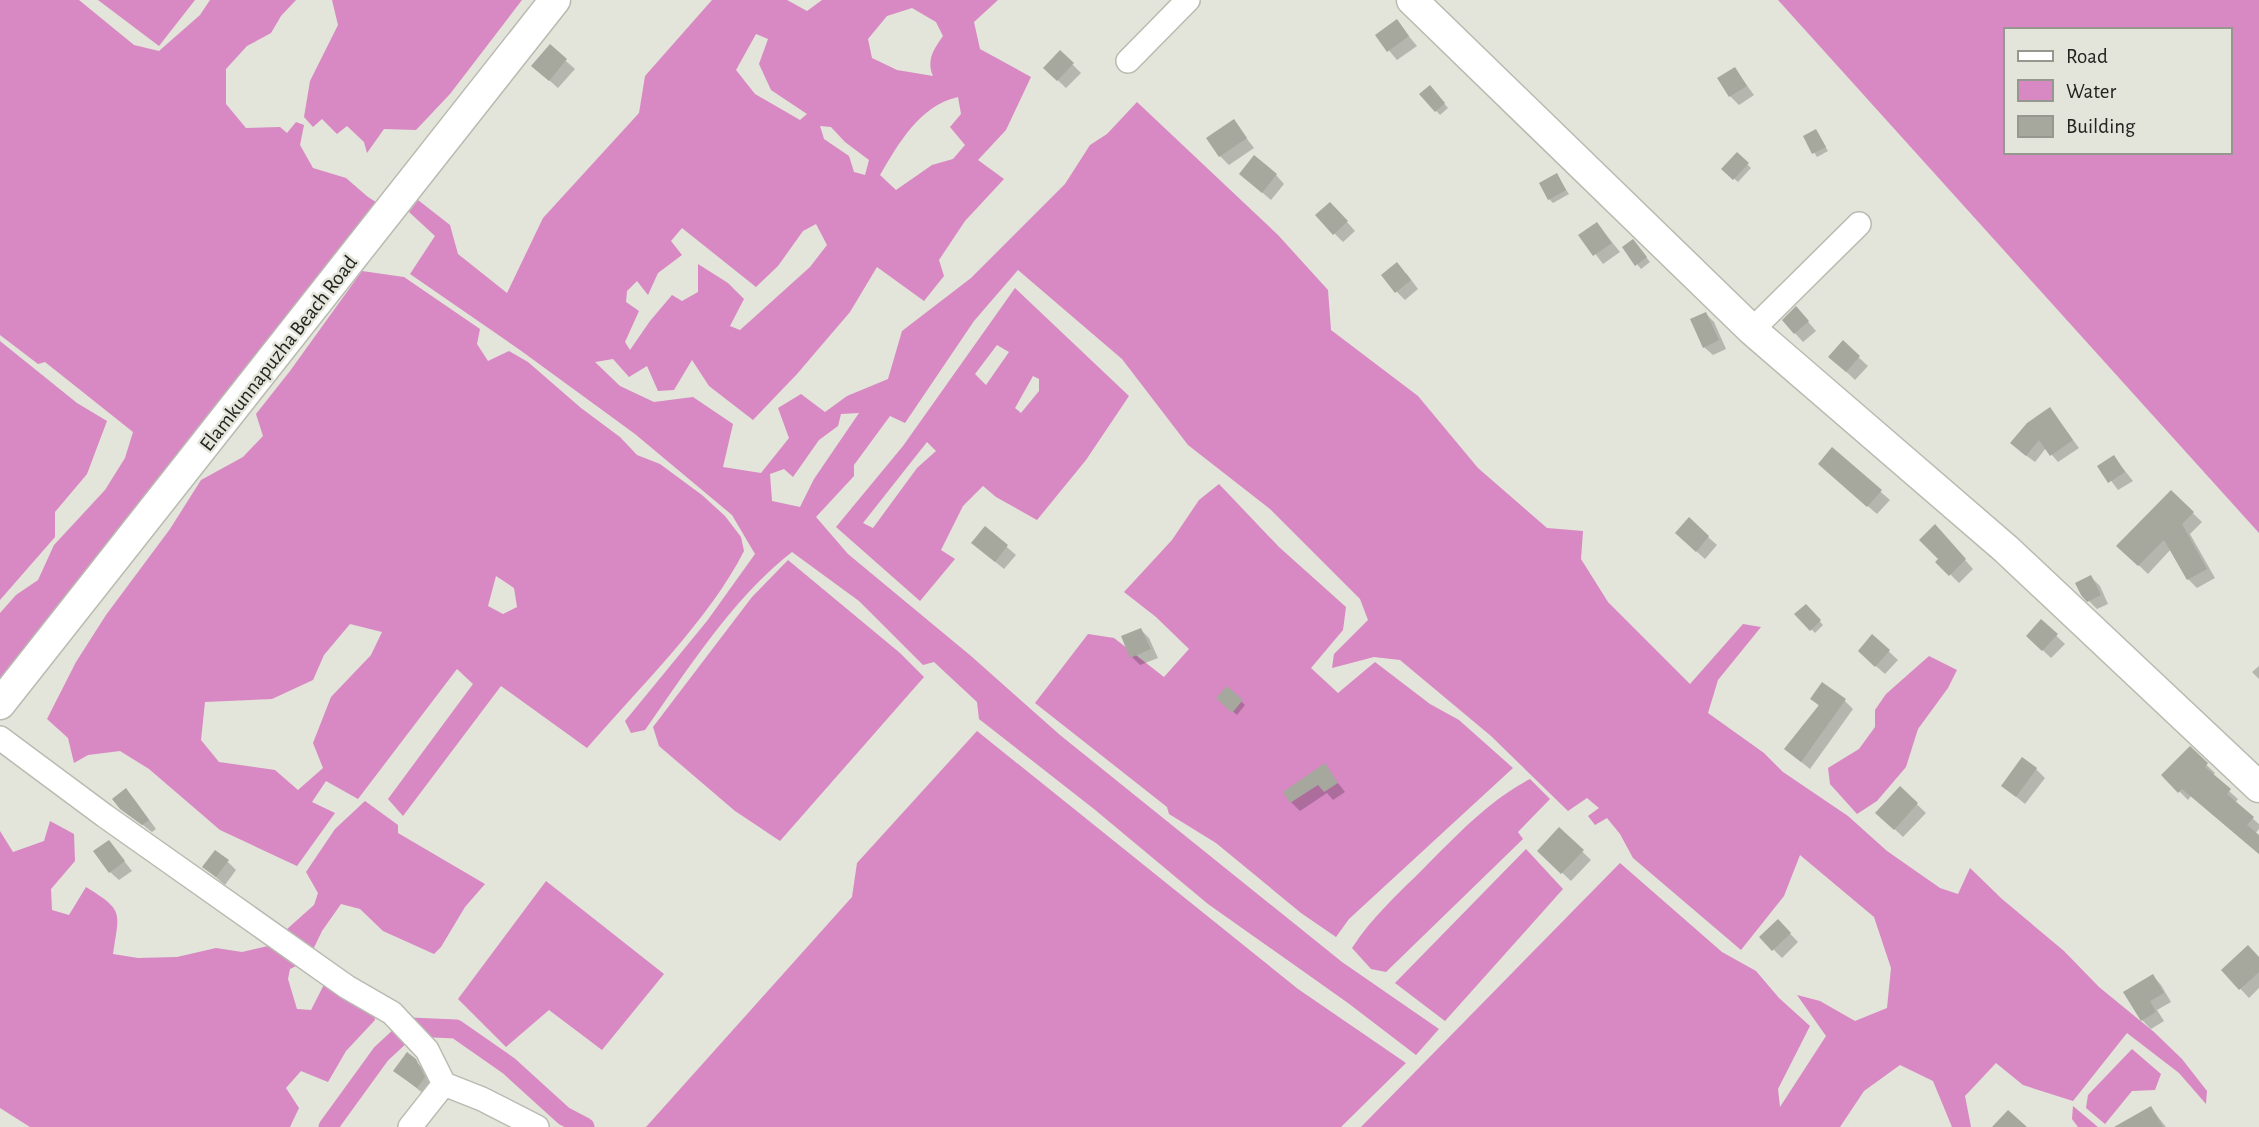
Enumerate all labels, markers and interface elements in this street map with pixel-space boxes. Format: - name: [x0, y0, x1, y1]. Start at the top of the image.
- legend: [2004, 28, 2231, 154]
- text: Road: [2066, 46, 2108, 67]
- text: Water: [2066, 81, 2116, 102]
- text: Building: [2066, 116, 2136, 137]
- street label: Elamkunnapuzha Beach Road: [196, 252, 361, 455]

